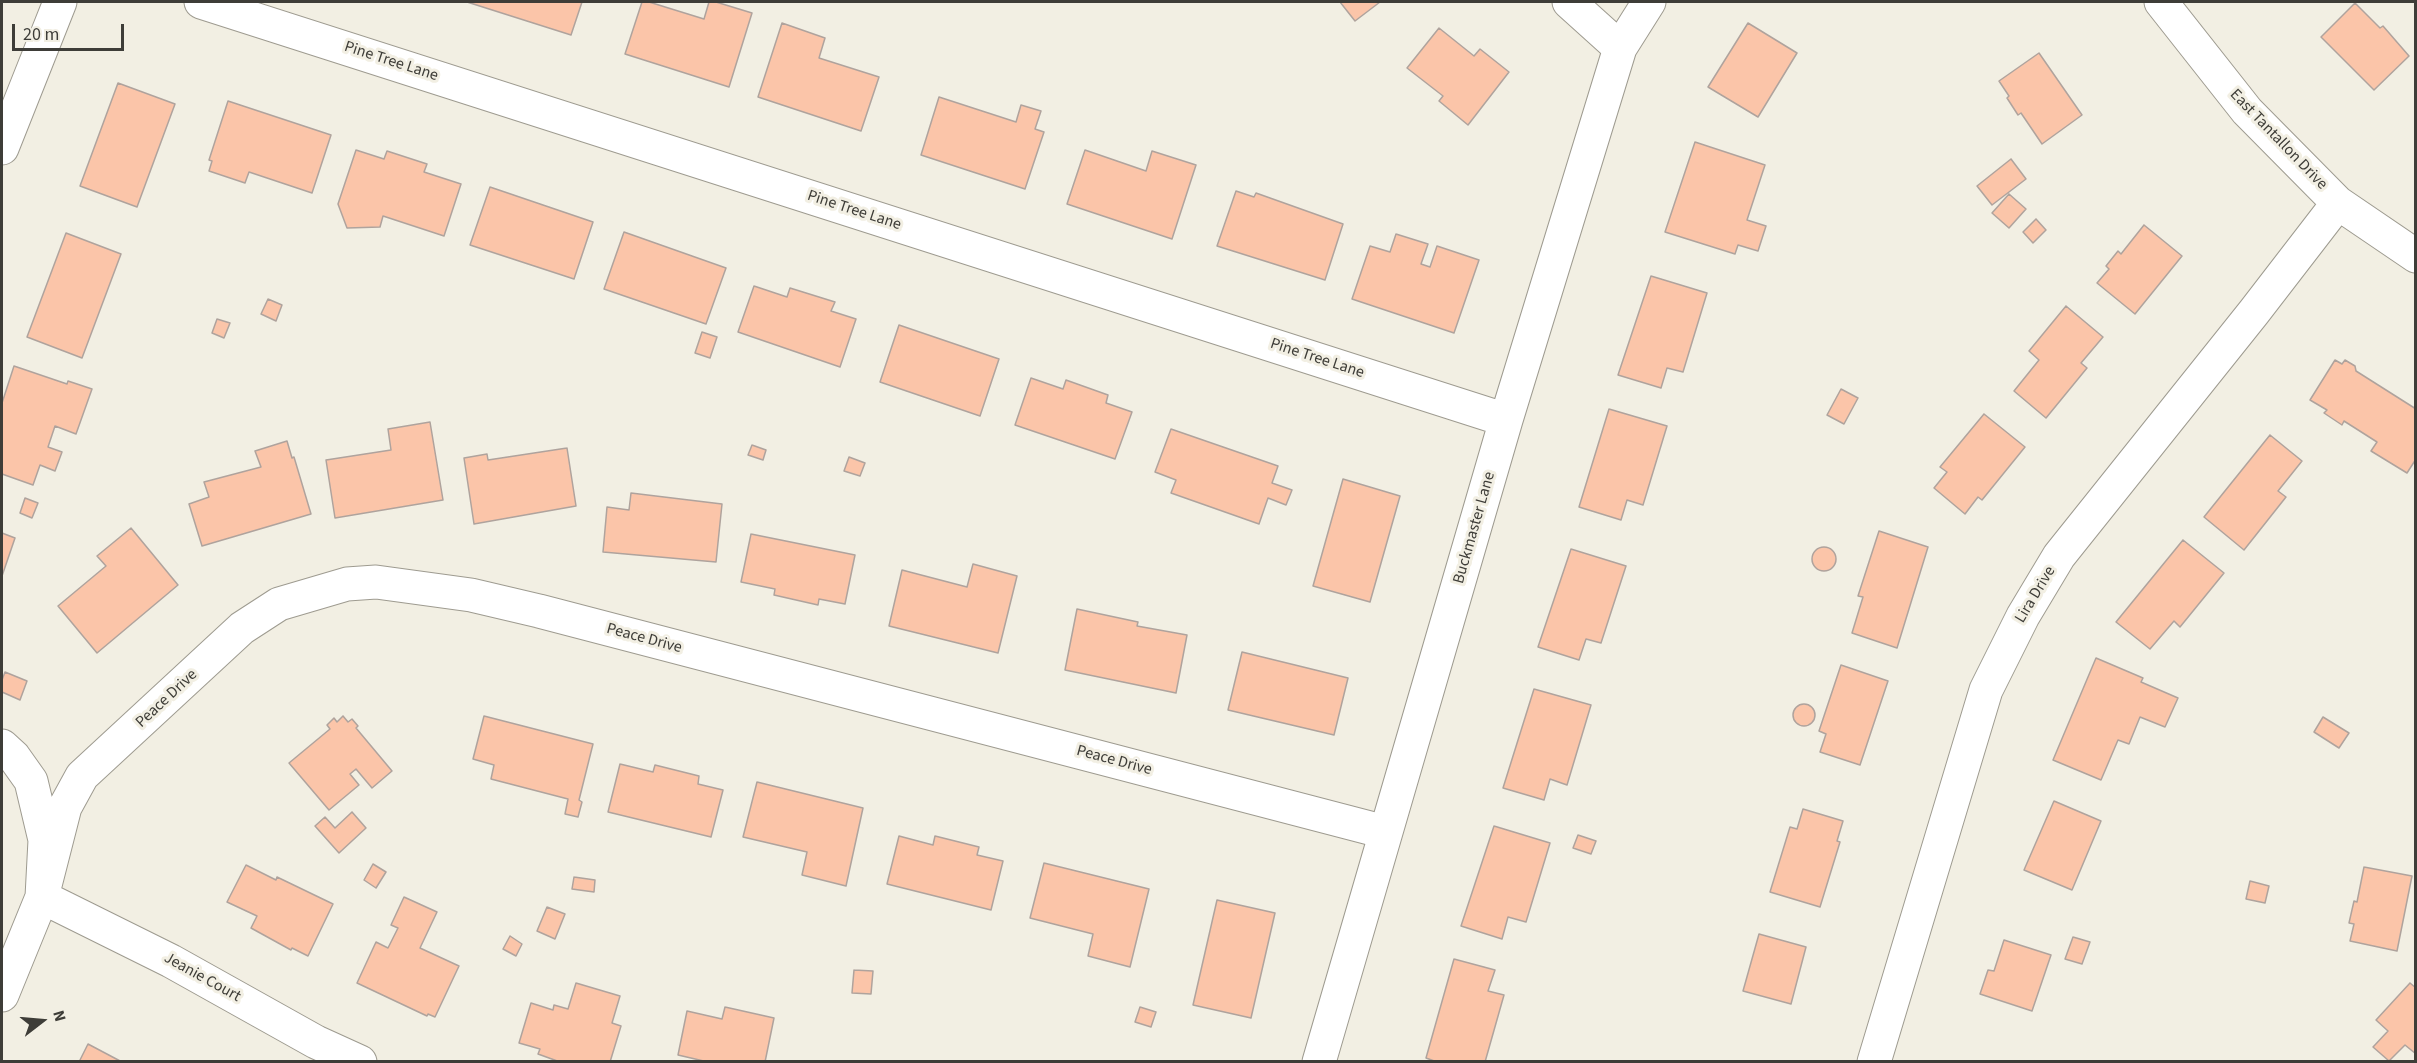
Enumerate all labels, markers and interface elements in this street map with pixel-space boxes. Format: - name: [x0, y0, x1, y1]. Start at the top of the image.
- scale bar: [15, 12, 128, 50]
- text: 20 m: [23, 22, 59, 47]
- street label: Pine Tree Lane: [342, 38, 440, 86]
- street label: East Tantallon Drive: [2225, 86, 2331, 194]
- street label: Pine Tree Lane: [805, 187, 903, 235]
- street label: Pine Tree Lane: [1268, 335, 1366, 383]
- street label: Buckmaster Lane: [1450, 470, 1500, 586]
- street label: Lira Drive: [2012, 563, 2060, 627]
- street label: Peace Drive: [604, 620, 684, 658]
- street label: Peace Drive: [132, 666, 202, 732]
- street label: Peace Drive: [1074, 742, 1154, 780]
- street label: Jeanie Court: [160, 949, 244, 1007]
- north arrow: [12, 991, 72, 1051]
- text: N: [47, 1008, 71, 1024]

